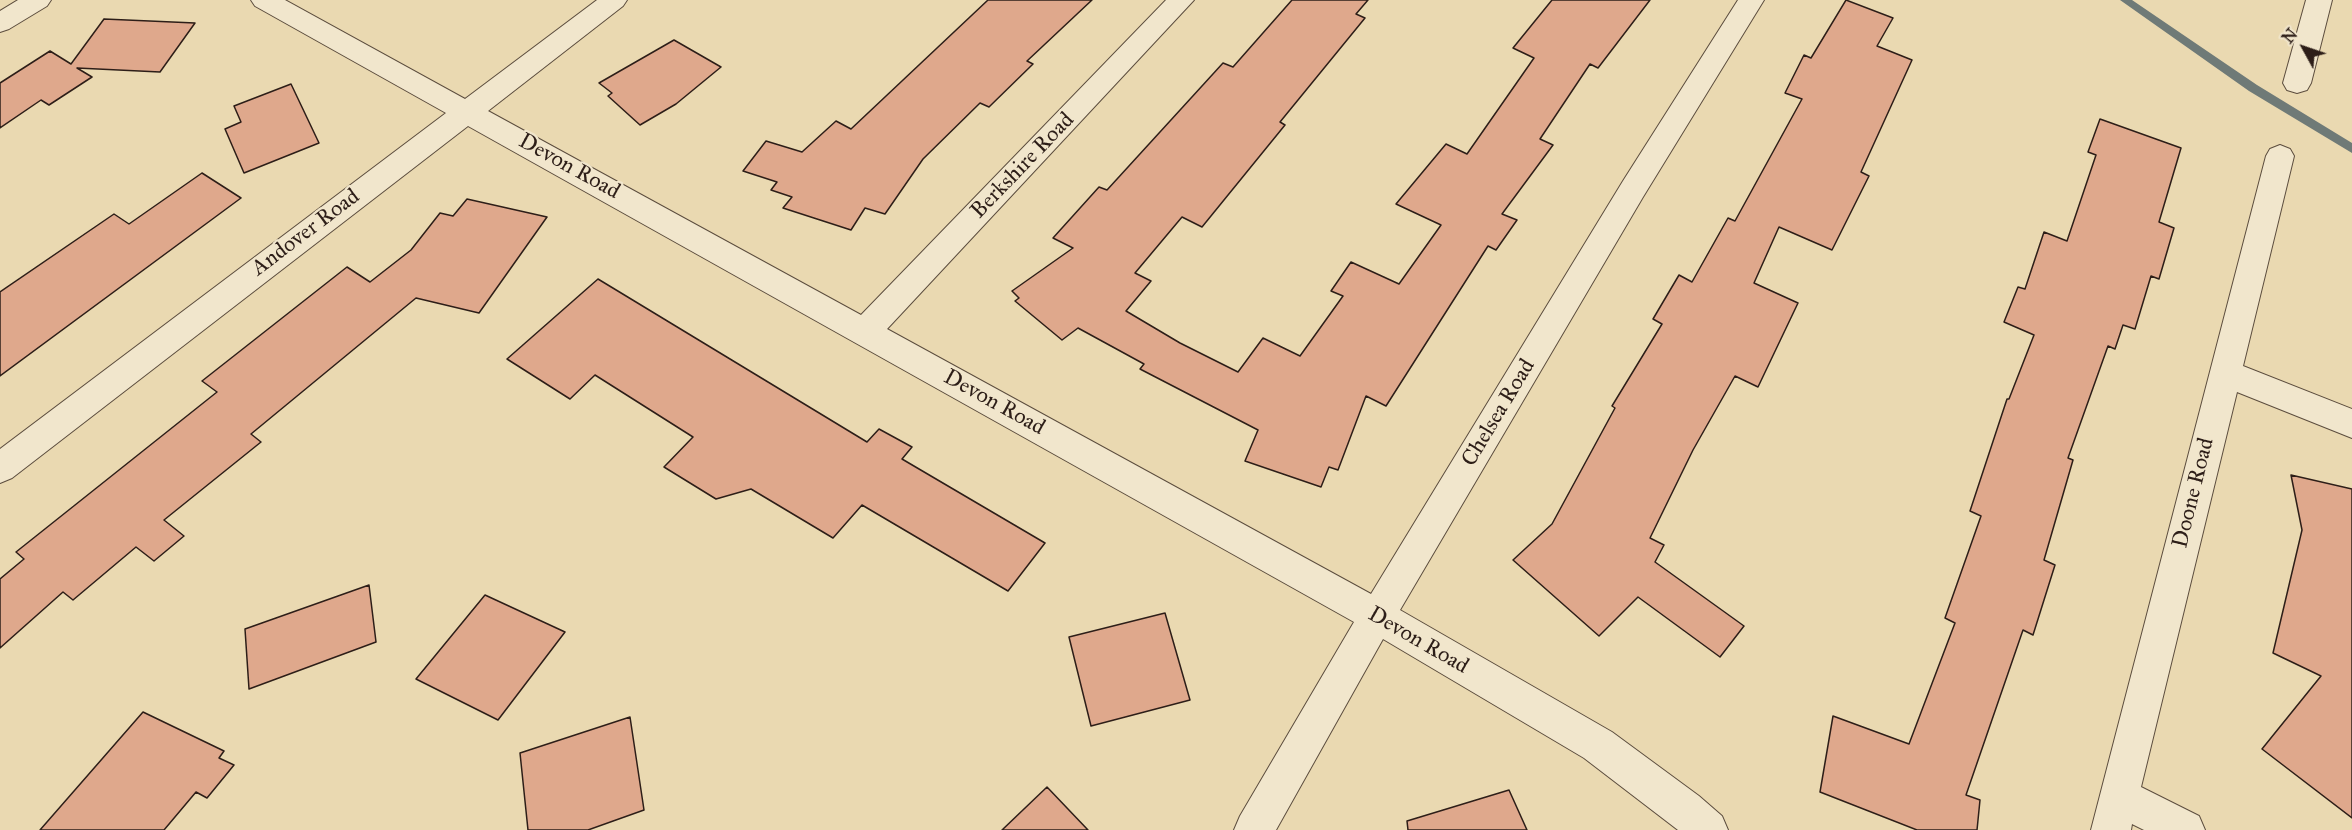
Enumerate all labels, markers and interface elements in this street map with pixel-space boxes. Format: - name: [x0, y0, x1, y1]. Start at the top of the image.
- north arrow: [2274, 18, 2334, 78]
- text: N: [2278, 25, 2301, 47]
- street label: Berkshire Road: [966, 107, 1080, 225]
- street label: Devon Road: [514, 128, 624, 206]
- street label: Andover Road: [247, 184, 365, 282]
- street label: Chelsea Road: [1457, 355, 1541, 471]
- street label: Devon Road: [939, 364, 1049, 442]
- street label: Doone Road: [2168, 435, 2220, 551]
- street label: Devon Road: [1363, 602, 1473, 680]

